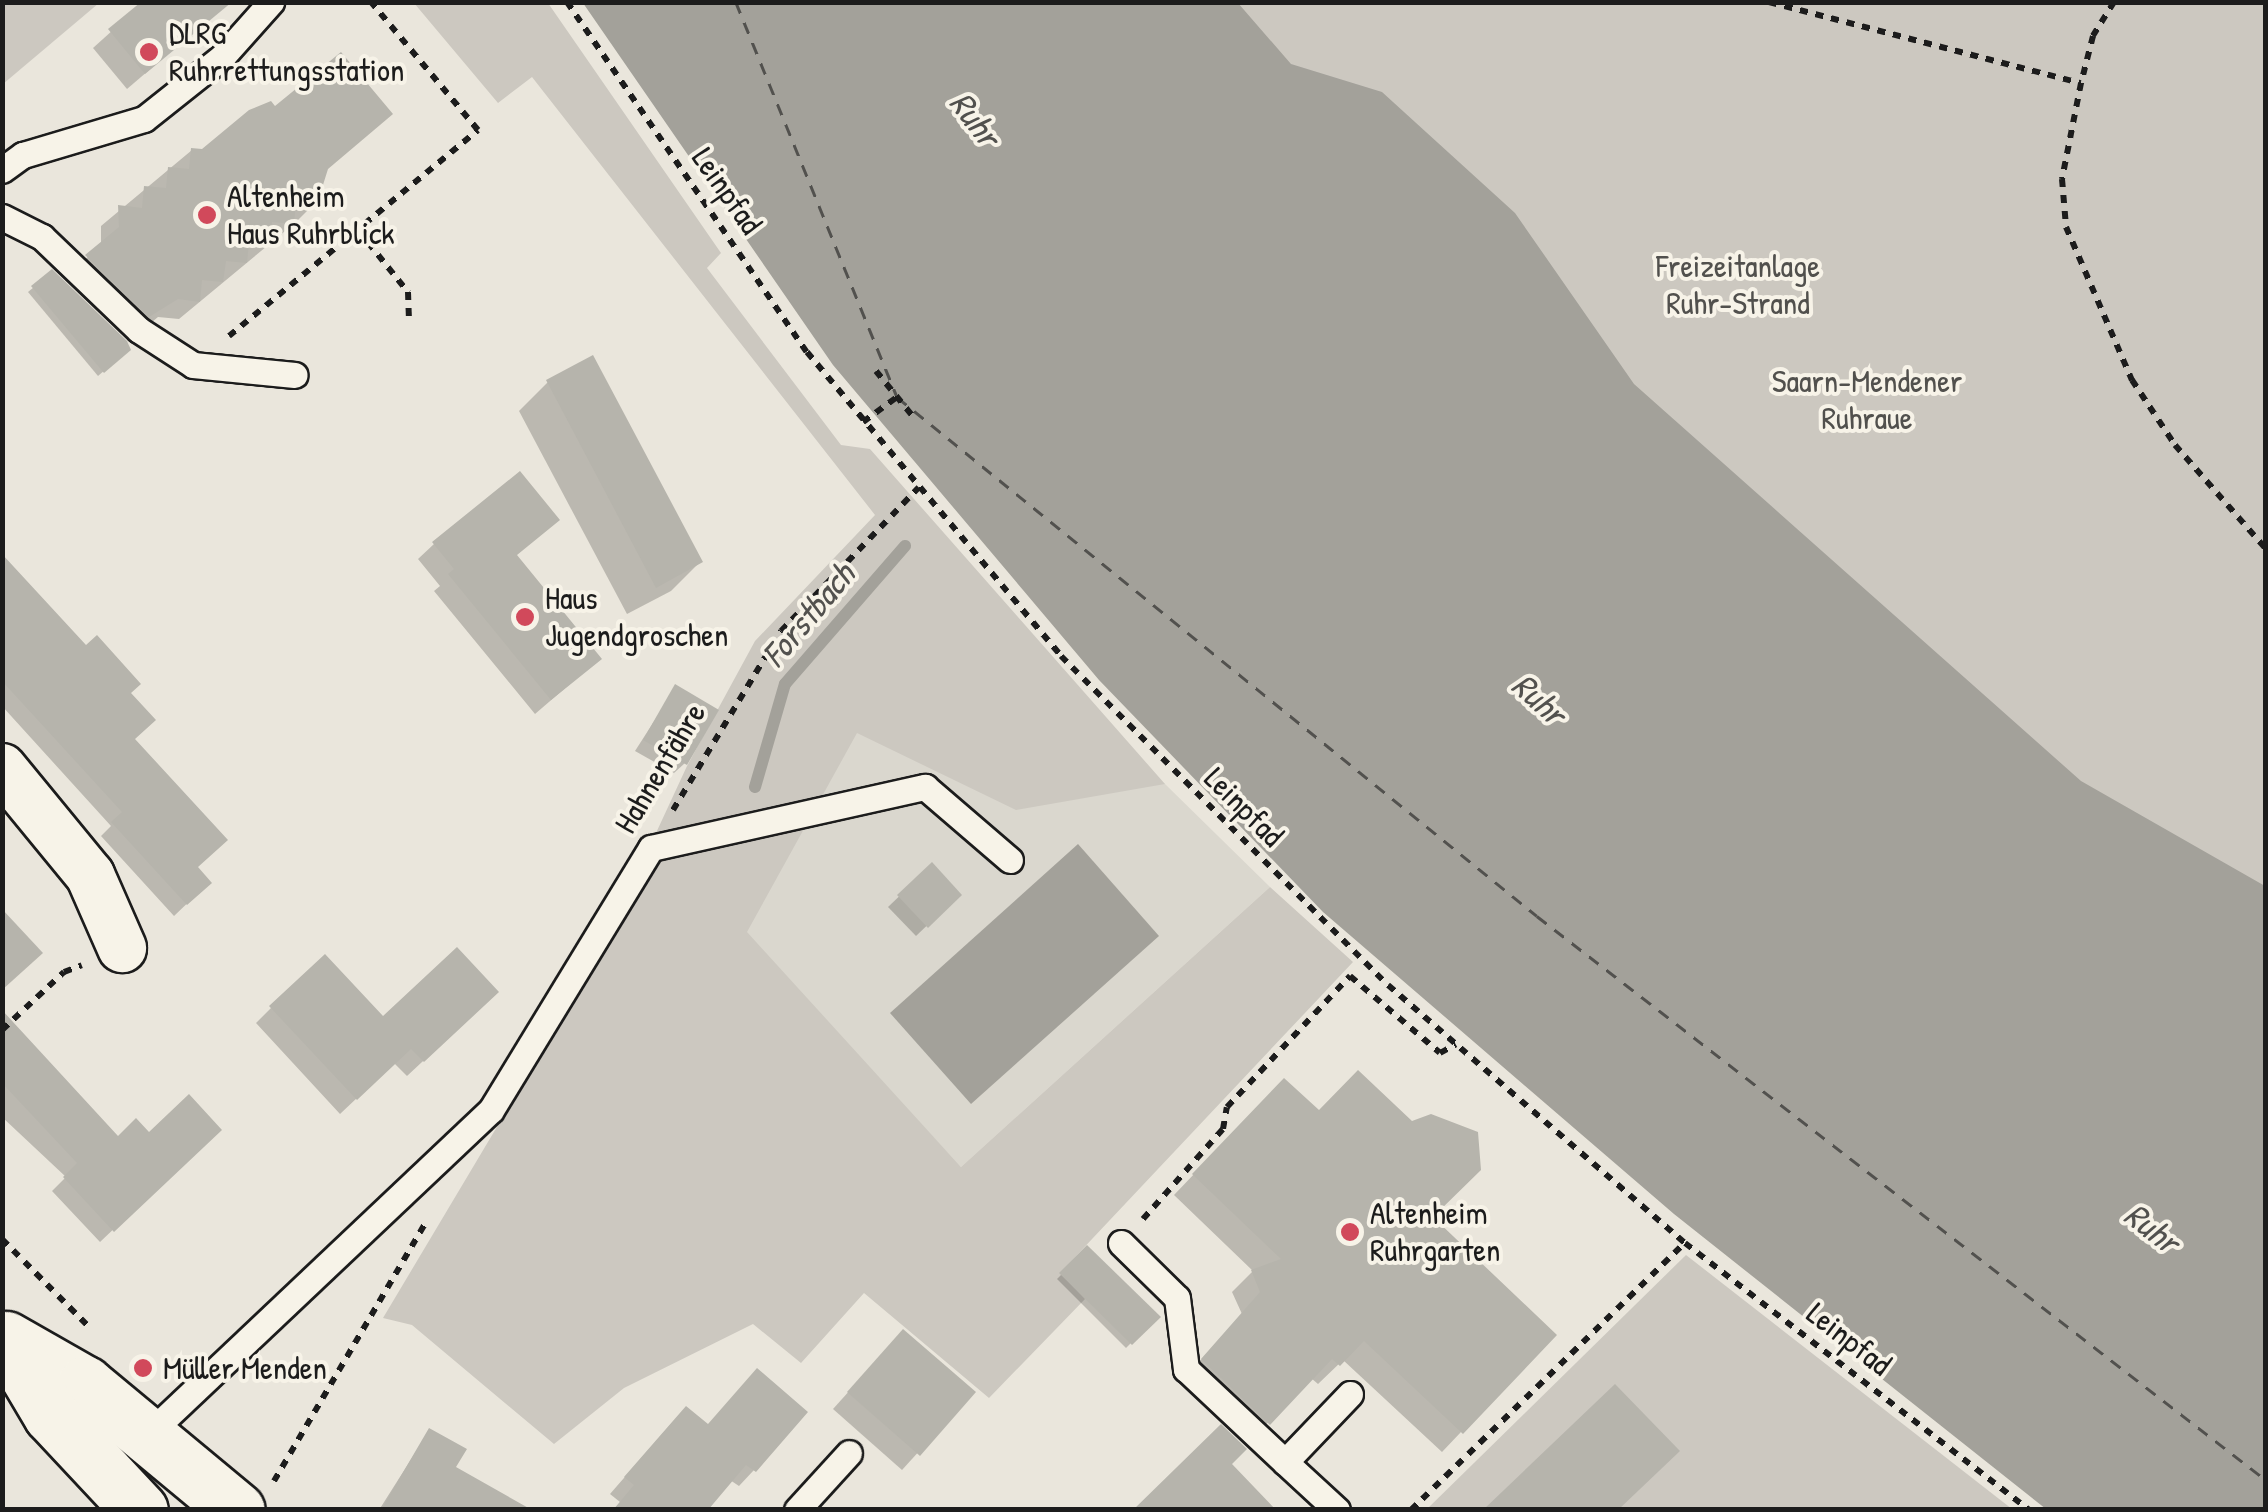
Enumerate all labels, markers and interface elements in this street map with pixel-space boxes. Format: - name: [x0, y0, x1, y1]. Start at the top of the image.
- place label: DLRG Ruhrrettungsstation: [169, 15, 404, 90]
- marker: DLRG Ruhrrettungsstation: [138, 41, 160, 63]
- water label: Ruhr: [941, 83, 1009, 155]
- street label: Leinpfad: [684, 140, 770, 242]
- place label: Altenheim Haus Ruhrblick: [227, 178, 395, 253]
- marker: Altenheim Haus Ruhrblick: [196, 204, 218, 226]
- park label: Freizeitanlage Ruhr-Strand: [1656, 248, 1820, 323]
- park label: Saarn-Mendener Ruhraue: [1772, 363, 1962, 438]
- water label: Forstbach: [752, 555, 864, 675]
- place label: Haus Jugendgroschen: [545, 580, 728, 655]
- marker: Haus Jugendgroschen: [514, 606, 536, 628]
- water label: Ruhr: [1503, 664, 1575, 734]
- street label: Hahnenfähre: [606, 696, 714, 840]
- street label: Leinpfad: [1196, 759, 1292, 855]
- water label: Ruhr: [2116, 1194, 2188, 1262]
- place label: Altenheim Ruhrgarten: [1370, 1195, 1500, 1270]
- marker: Altenheim Ruhrgarten: [1339, 1221, 1361, 1243]
- street label: Leinpfad: [1799, 1294, 1899, 1384]
- place label: Müller Menden: [163, 1349, 327, 1387]
- marker: Müller Menden: [132, 1357, 154, 1379]

